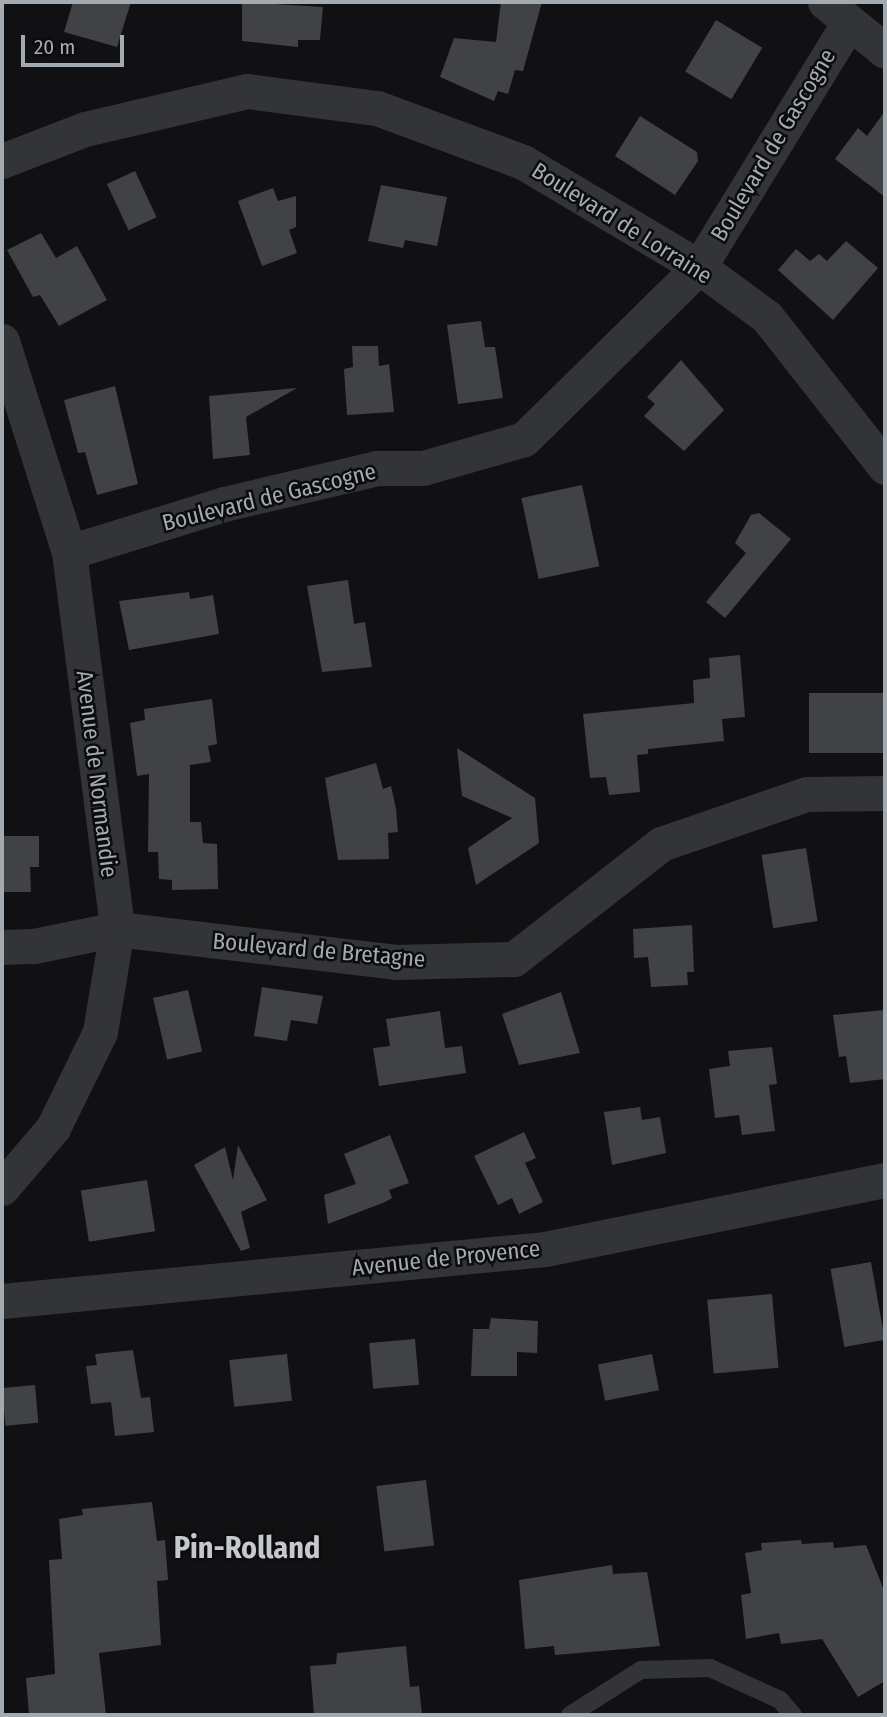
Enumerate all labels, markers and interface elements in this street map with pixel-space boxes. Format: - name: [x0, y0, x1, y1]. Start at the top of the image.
- scale bar: [24, 21, 128, 65]
- text: 20 m: [34, 34, 75, 60]
- street label: Boulevard de Gascogne: [705, 44, 841, 246]
- street label: Boulevard de Lorraine: [527, 156, 717, 290]
- street label: Boulevard de Gascogne: [159, 457, 379, 537]
- street label: Avenue de Normandie: [71, 669, 123, 879]
- street label: Boulevard de Bretagne: [212, 927, 426, 973]
- street label: Avenue de Provence: [351, 1234, 541, 1282]
- district label: Pin-Rolland: [174, 1530, 320, 1566]

